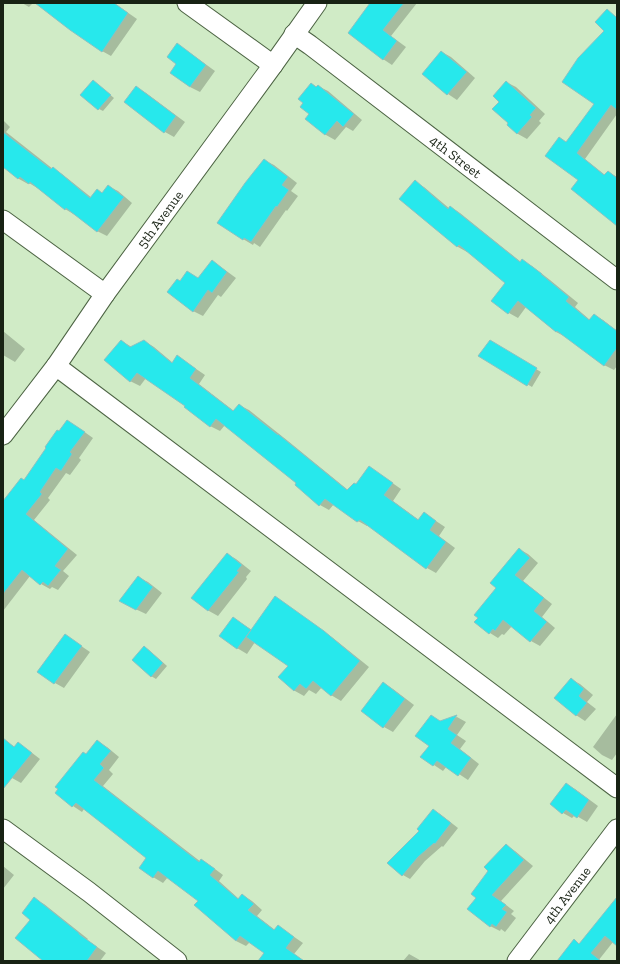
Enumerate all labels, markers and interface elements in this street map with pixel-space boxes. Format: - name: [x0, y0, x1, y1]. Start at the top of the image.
- street label: 4th Street: [426, 132, 485, 183]
- street label: 5th Avenue: [134, 187, 187, 252]
- street label: 4th Avenue: [540, 863, 595, 927]

